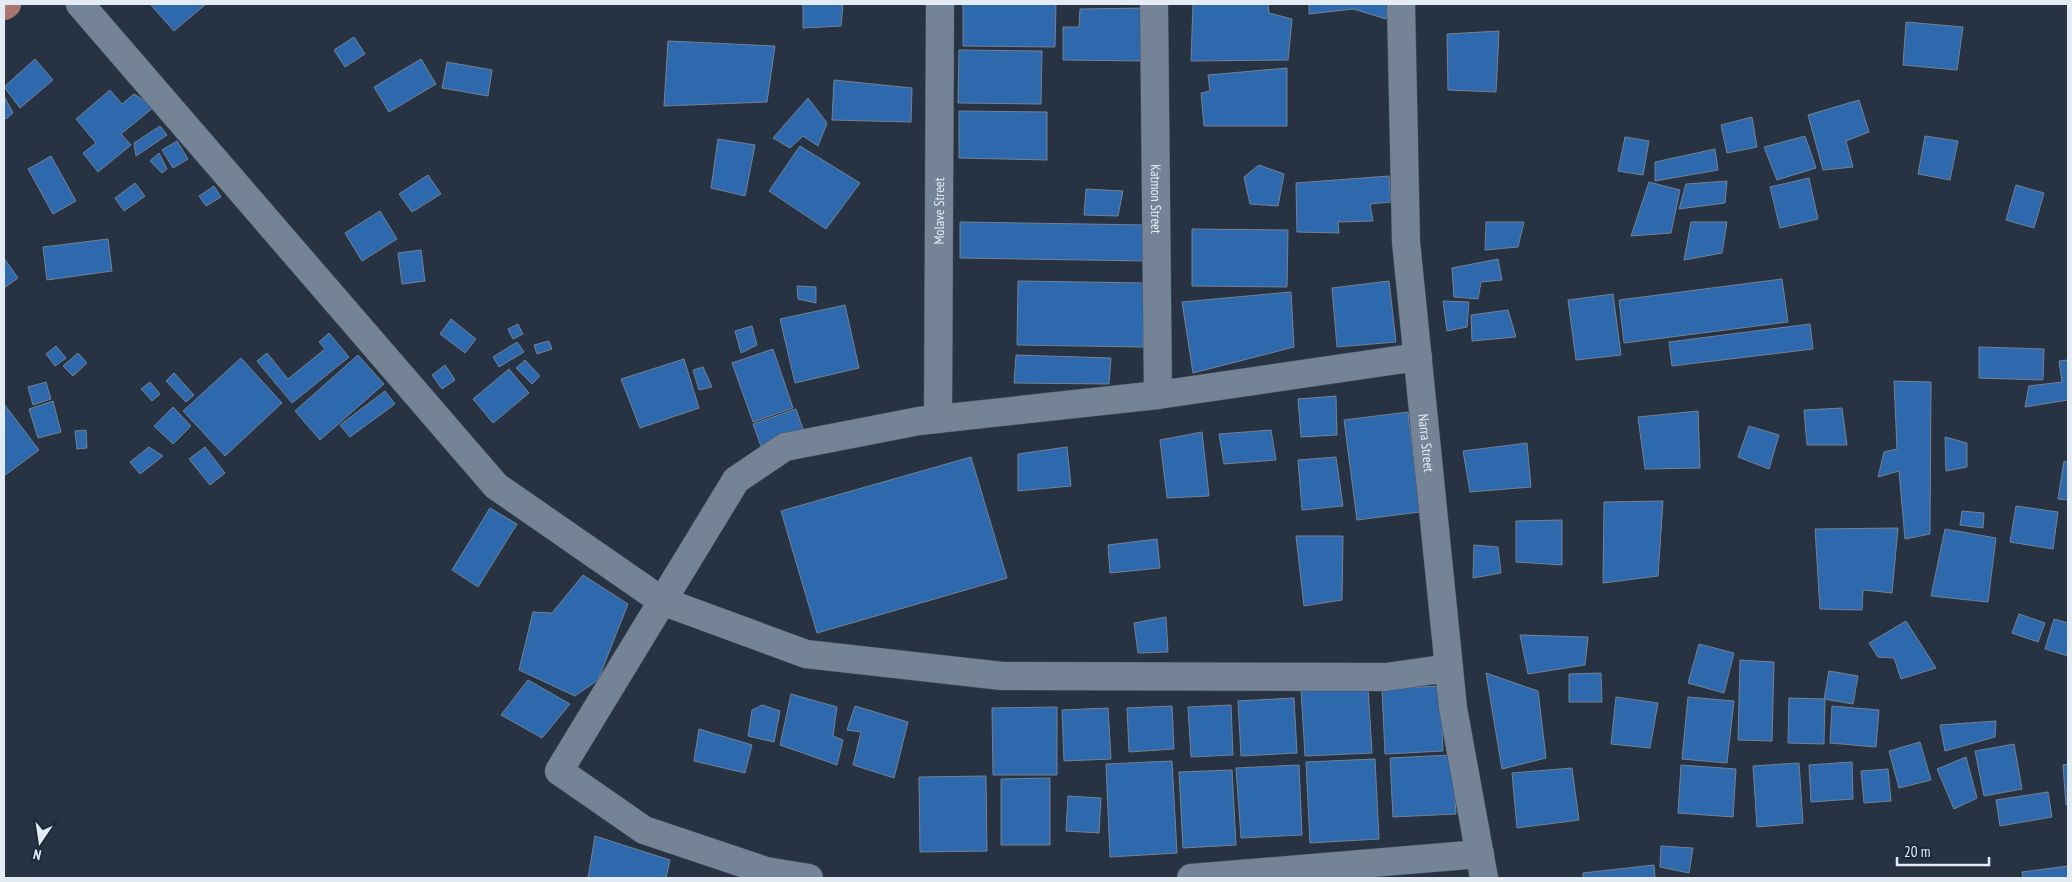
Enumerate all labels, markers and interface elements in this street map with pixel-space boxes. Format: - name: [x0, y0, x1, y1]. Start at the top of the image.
- street label: Katmon Street: [1147, 164, 1165, 234]
- street label: Molave Street: [930, 177, 948, 245]
- street label: Narra Street: [1414, 413, 1438, 473]
- north arrow: [15, 817, 65, 867]
- scale bar: [1897, 834, 1990, 866]
- text: 20 m: [1904, 842, 1930, 861]
- text: N: [31, 845, 43, 864]

